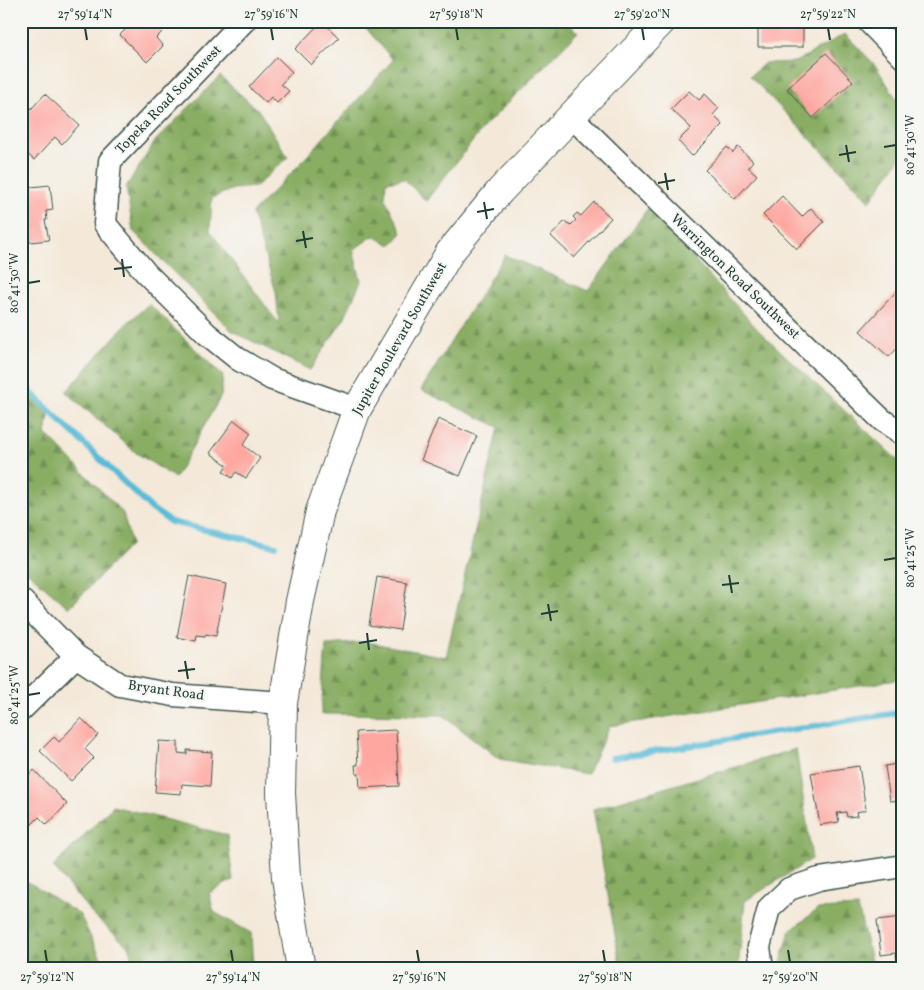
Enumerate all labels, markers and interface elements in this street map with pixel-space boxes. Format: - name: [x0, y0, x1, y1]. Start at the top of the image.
- text: 27°59'14"N: [58, 7, 113, 23]
- text: 27°59'16"N: [244, 7, 298, 23]
- text: 27°59'18"N: [429, 7, 483, 23]
- text: 27°59'20"N: [614, 7, 670, 23]
- text: 27°59'22"N: [800, 7, 856, 23]
- street label: Topeka Road Southwest: [112, 41, 226, 159]
- text: 80°41'30"W: [903, 115, 919, 175]
- street label: Warrington Road Southwest: [666, 210, 804, 344]
- text: 80°41'30"W: [7, 253, 23, 313]
- street label: Jupiter Boulevard Southwest: [348, 259, 452, 419]
- text: 80°41'25"W: [903, 528, 919, 588]
- text: 80°41'25"W: [7, 665, 23, 725]
- street label: Bryant Road: [127, 676, 205, 706]
- text: 27°59'12"N: [20, 970, 74, 986]
- text: 27°59'14"N: [206, 970, 261, 986]
- text: 27°59'16"N: [392, 970, 446, 986]
- text: 27°59'18"N: [578, 970, 632, 986]
- text: 27°59'20"N: [762, 970, 818, 986]

